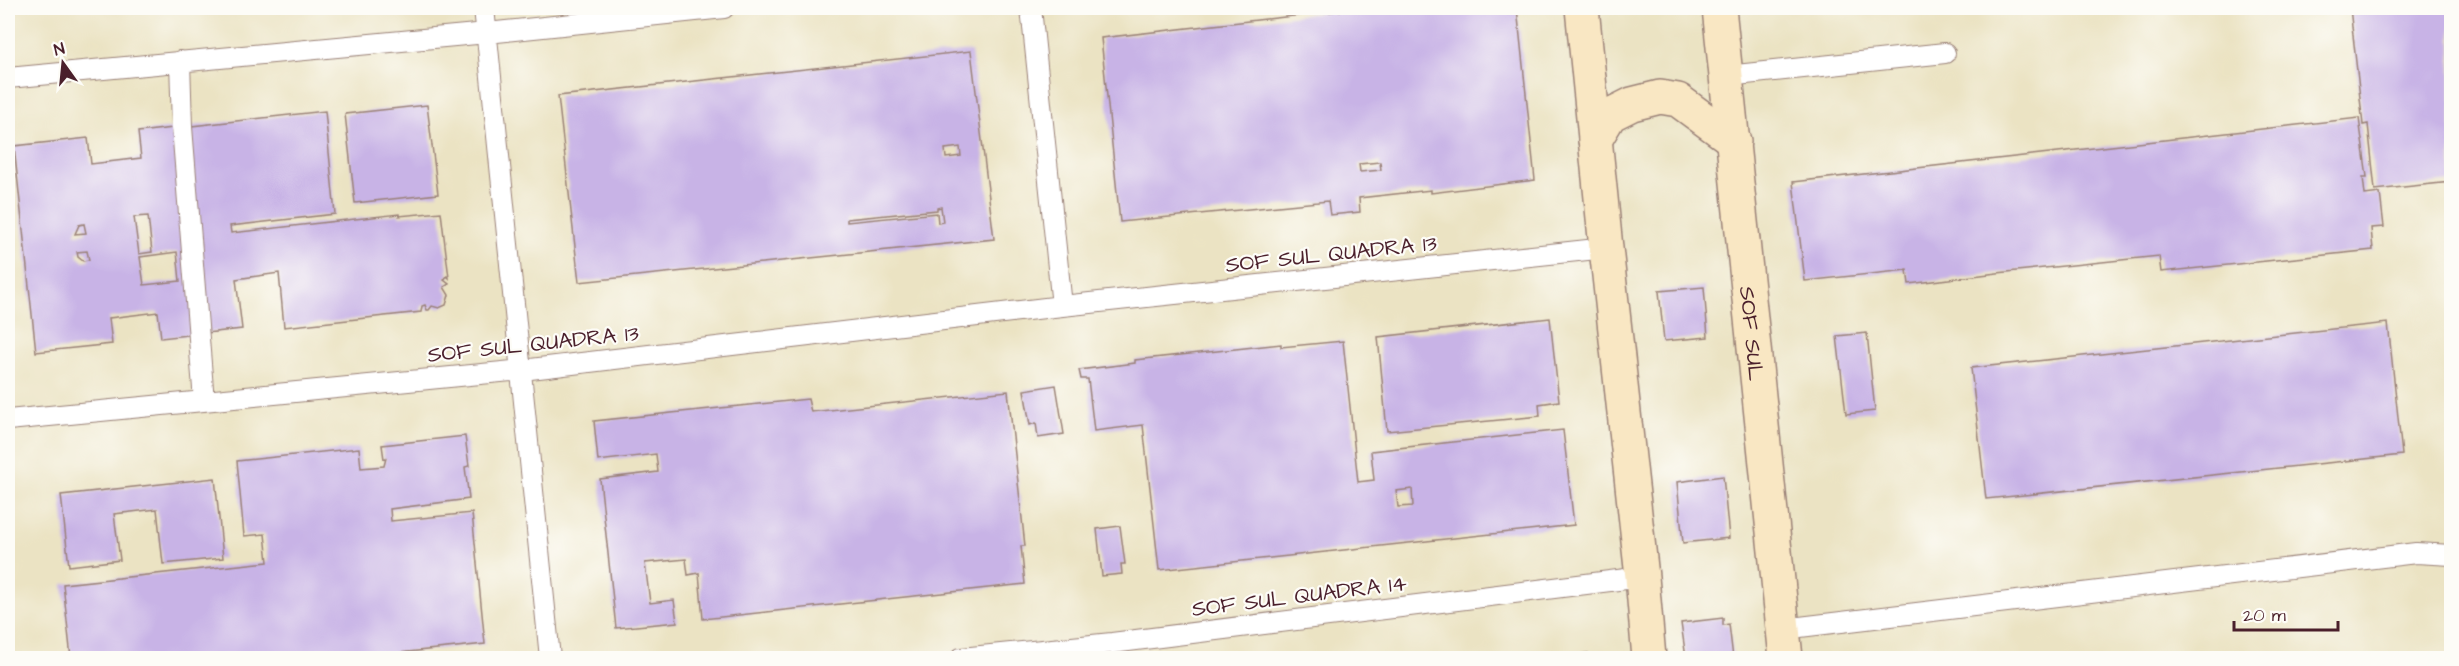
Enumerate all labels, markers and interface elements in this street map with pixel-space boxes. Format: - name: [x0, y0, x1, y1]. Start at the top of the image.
- north arrow: [33, 33, 93, 93]
- text: N: [52, 38, 67, 61]
- street label: SOF SUL QUADRA 13: [1224, 228, 1438, 281]
- street label: SOF SUL: [1731, 285, 1771, 382]
- street label: SOF SUL QUADRA 13: [426, 318, 640, 371]
- street label: SOF SUL QUADRA 14: [1190, 568, 1408, 625]
- scale bar: [2234, 594, 2338, 632]
- text: 20 m: [2243, 603, 2286, 628]

